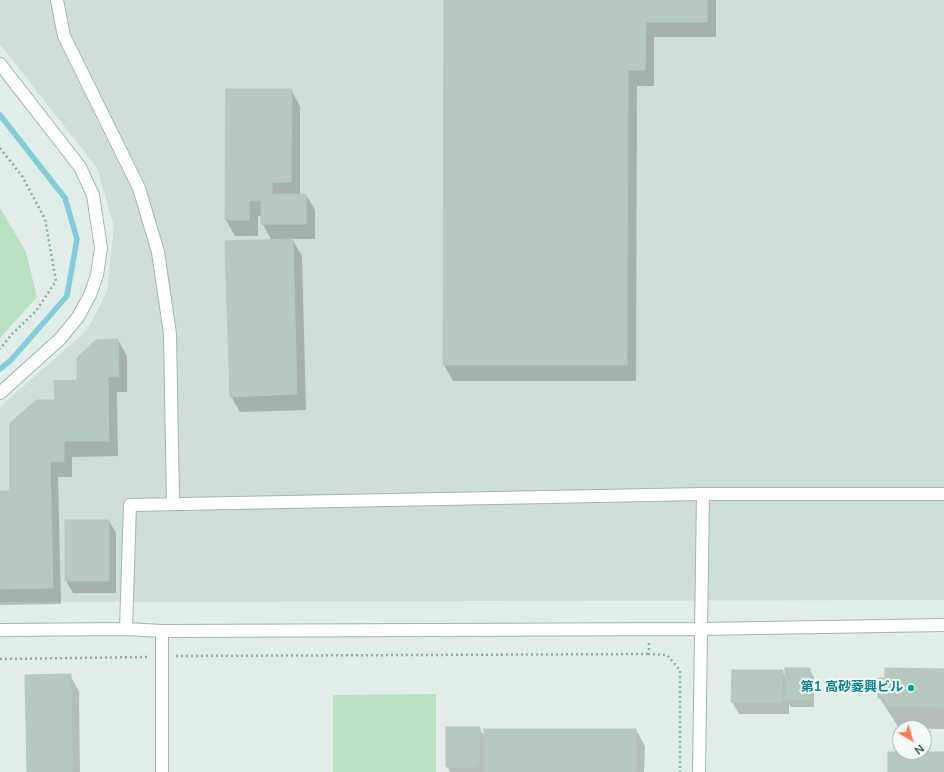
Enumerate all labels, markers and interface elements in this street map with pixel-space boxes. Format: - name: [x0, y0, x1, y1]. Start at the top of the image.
- place label: 第1 高砂菱興ビル: [801, 680, 903, 696]
- marker: 第1 高砂菱興ビル: [906, 683, 916, 693]
- north arrow: [892, 720, 932, 760]
- text: N: [911, 741, 927, 758]

